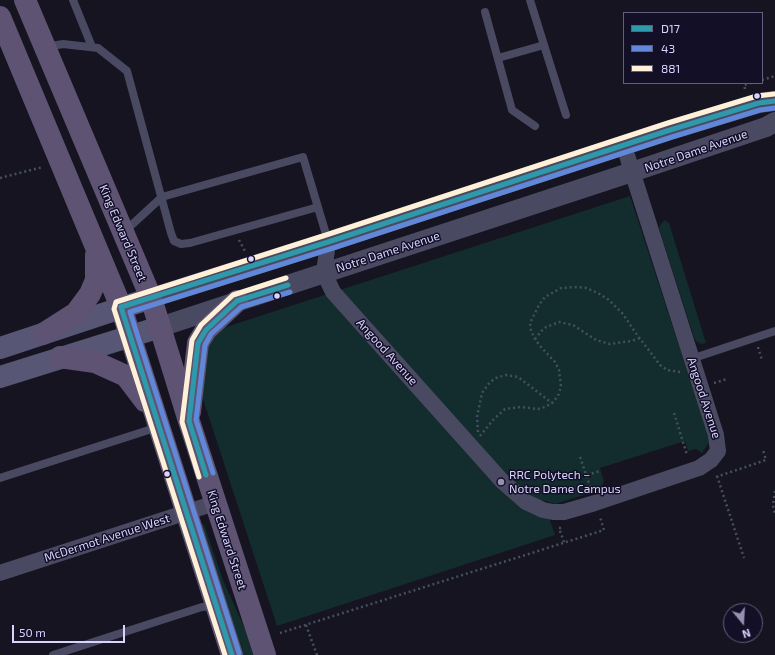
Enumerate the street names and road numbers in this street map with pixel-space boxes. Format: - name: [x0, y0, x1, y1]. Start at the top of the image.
- street label: Notre Dame Avenue: [643, 127, 749, 175]
- street label: King Edward Street: [96, 182, 150, 284]
- street label: Notre Dame Avenue: [334, 228, 442, 276]
- street label: Angood Avenue: [353, 316, 421, 388]
- street label: Angood Avenue: [684, 356, 724, 440]
- street label: King Edward Street: [204, 488, 250, 592]
- street label: McDermot Avenue West: [42, 511, 172, 565]

